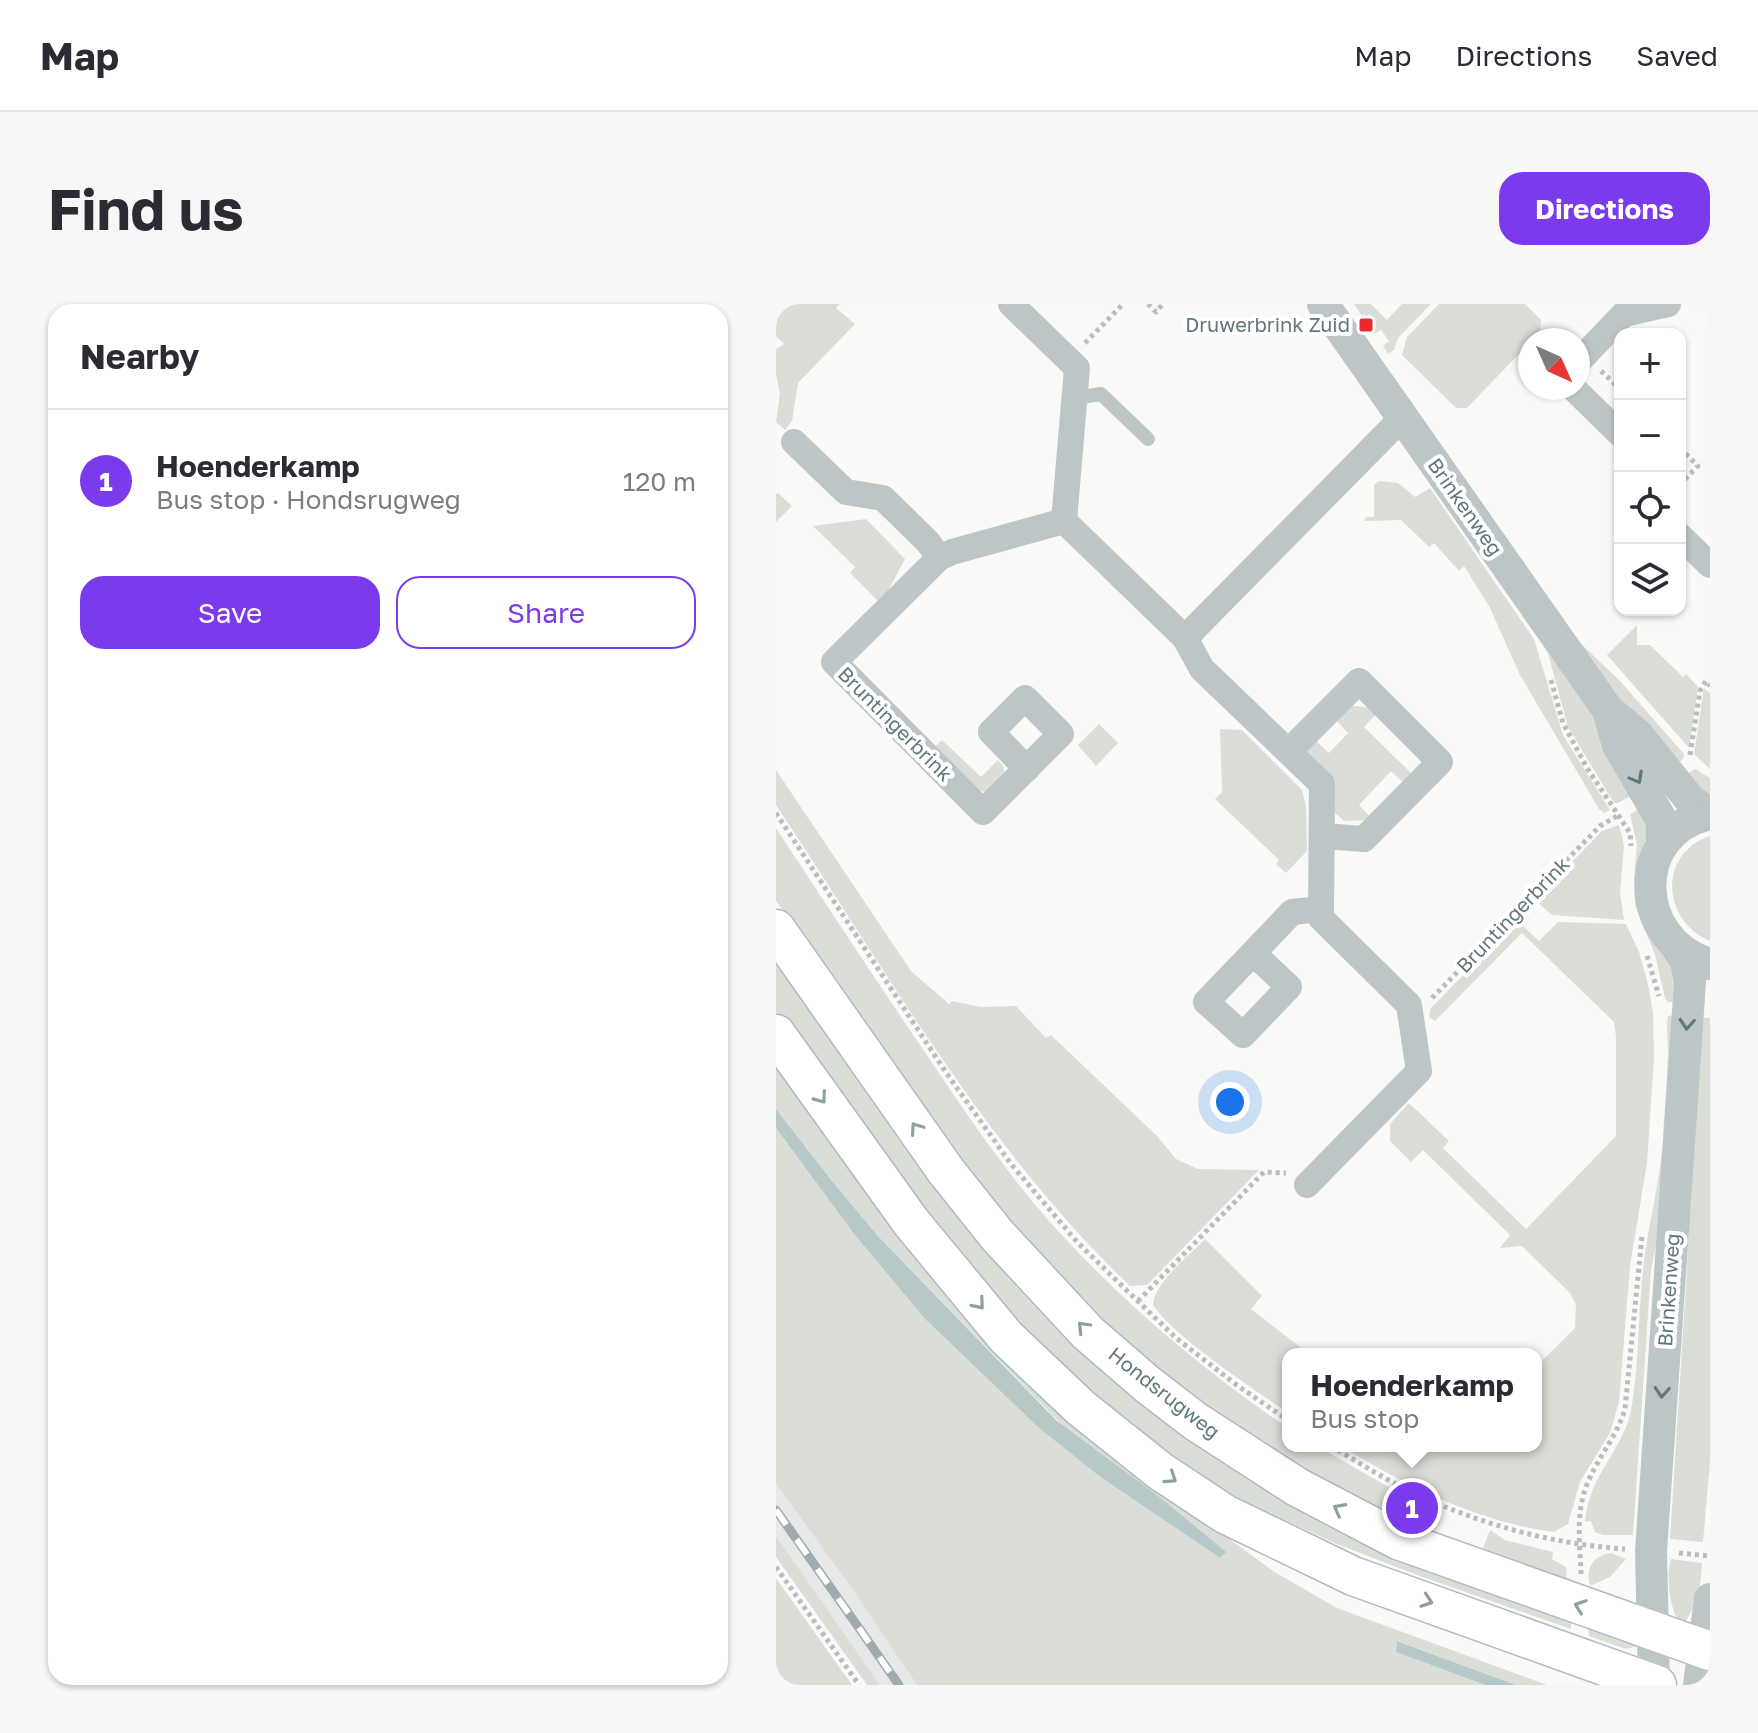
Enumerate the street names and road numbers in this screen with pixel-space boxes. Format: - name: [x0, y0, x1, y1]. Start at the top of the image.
- street label: Brinkenweg: [1423, 453, 1508, 560]
- street label: Bruntingerbrink: [834, 661, 958, 785]
- street label: Bruntingerbrink: [1451, 851, 1574, 977]
- street label: Brinkenweg: [1652, 1233, 1684, 1347]
- street label: Hondsrugweg: [1104, 1341, 1225, 1443]

